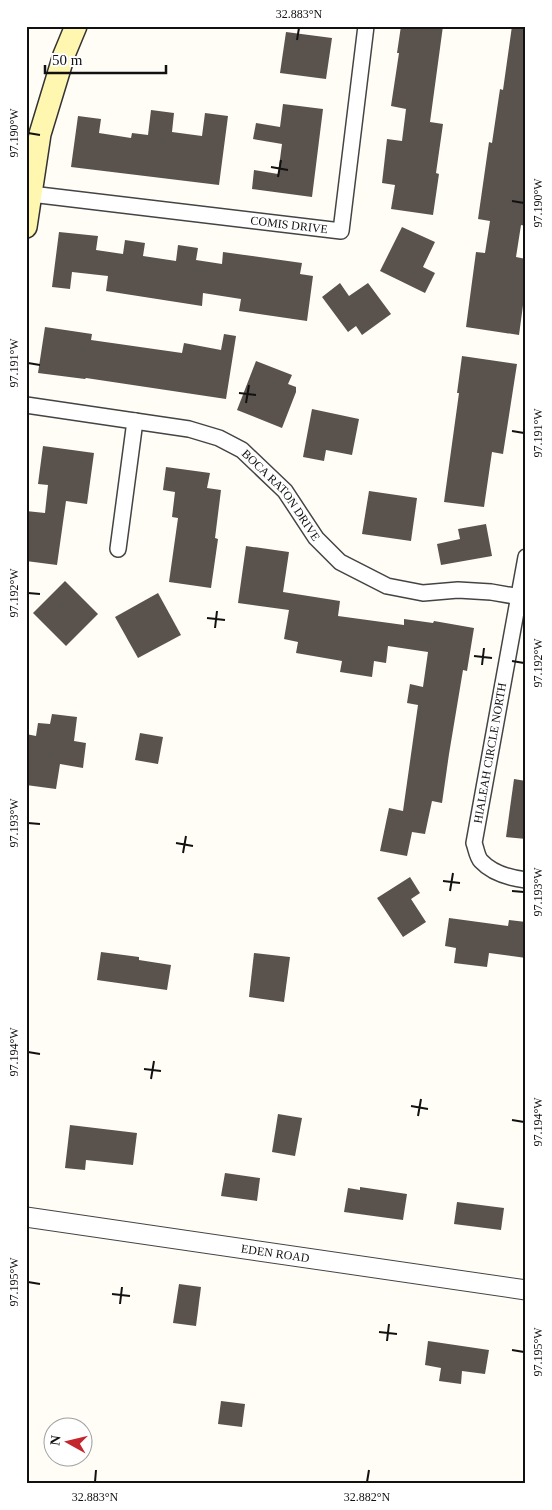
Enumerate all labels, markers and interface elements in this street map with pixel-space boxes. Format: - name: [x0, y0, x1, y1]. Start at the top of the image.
- text: 32.883°N: [276, 7, 323, 21]
- scale bar: [45, 42, 166, 74]
- text: 50 m: [52, 52, 83, 68]
- text: 97.190°W: [7, 108, 21, 158]
- text: 97.190°W: [531, 178, 545, 228]
- street label: COMIS DRIVE: [250, 213, 329, 236]
- text: 97.191°W: [7, 338, 21, 388]
- text: 97.191°W: [531, 408, 545, 458]
- street label: BOCA RATON DRIVE: [239, 447, 323, 543]
- text: 97.192°W: [7, 568, 21, 618]
- text: 97.192°W: [531, 638, 545, 688]
- street label: HIALEAH CIRCLE NORTH: [471, 681, 509, 824]
- text: 97.193°W: [7, 798, 21, 848]
- text: 97.193°W: [531, 867, 545, 917]
- text: 97.194°W: [7, 1027, 21, 1077]
- text: 97.194°W: [531, 1097, 545, 1147]
- street label: EDEN ROAD: [240, 1241, 311, 1265]
- text: 97.195°W: [7, 1257, 21, 1307]
- text: 97.195°W: [531, 1327, 545, 1377]
- north arrow: [42, 1418, 92, 1468]
- text: N: [47, 1434, 64, 1446]
- text: 32.883°N: [72, 1490, 119, 1504]
- text: 32.882°N: [344, 1490, 391, 1504]

